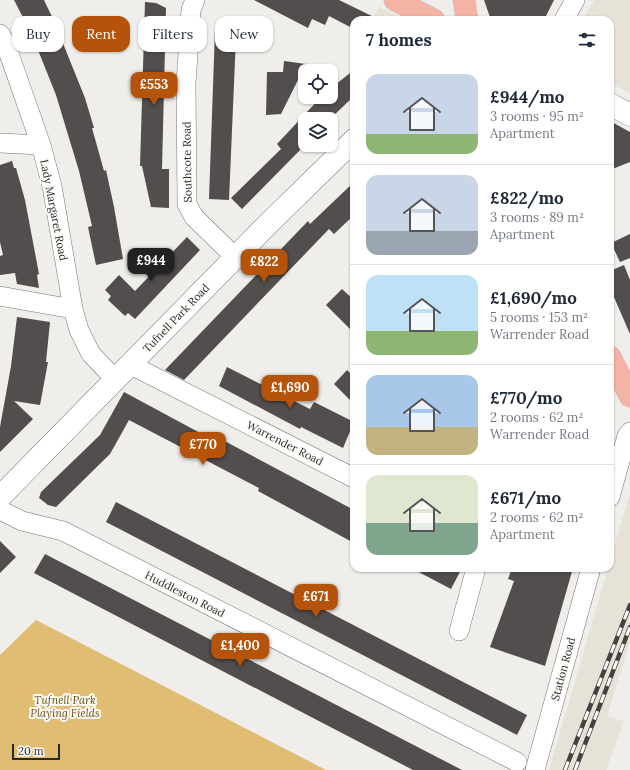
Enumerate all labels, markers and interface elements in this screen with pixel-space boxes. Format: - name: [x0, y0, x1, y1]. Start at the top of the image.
- chip: Buy: [12, 16, 64, 52]
- chip: Rent: [72, 16, 130, 52]
- chip: Filters: [138, 16, 207, 52]
- chip: New: [215, 16, 273, 52]
- text: 7 homes: [366, 29, 432, 51]
- icon: filters: [576, 29, 598, 51]
- map controls: [298, 64, 338, 152]
- button: locate: [298, 64, 338, 104]
- pin: £553: [130, 72, 178, 106]
- text: £553: [140, 76, 168, 93]
- text: £944/mo: [490, 86, 564, 108]
- icon: home: [398, 90, 446, 138]
- text: 3 rooms · 95 m²: [490, 108, 584, 125]
- button: layers: [298, 112, 338, 152]
- street label: Southcote Road: [179, 121, 195, 203]
- text: Apartment: [490, 125, 555, 142]
- street label: Lady Margaret Road: [37, 158, 71, 262]
- text: £822/mo: [490, 187, 564, 209]
- icon: home: [398, 191, 446, 239]
- text: 3 rooms · 89 m²: [490, 209, 584, 226]
- text: Apartment: [490, 226, 555, 243]
- pin: £944: [127, 248, 175, 282]
- pin: £822: [240, 249, 288, 283]
- text: £944: [136, 252, 166, 269]
- text: £822: [250, 253, 278, 270]
- street label: Tufnell Park Road: [140, 280, 213, 355]
- text: £1,690/mo: [490, 287, 577, 309]
- icon: home: [398, 291, 446, 339]
- text: 5 rooms · 153 m²: [490, 309, 588, 326]
- text: Warrender Road: [490, 326, 589, 343]
- pin: £1,690: [257, 375, 323, 409]
- text: £1,690: [270, 379, 310, 396]
- text: £770/mo: [490, 387, 562, 409]
- icon: home: [398, 391, 446, 439]
- text: 2 rooms · 62 m²: [490, 409, 583, 426]
- street label: Warrender Road: [244, 418, 326, 468]
- text: Warrender Road: [490, 426, 589, 443]
- pin: £770: [179, 432, 227, 466]
- text: £770: [189, 436, 217, 453]
- text: £671/mo: [490, 487, 561, 509]
- icon: home: [398, 491, 446, 539]
- text: 2 rooms · 62 m²: [490, 509, 583, 526]
- text: Apartment: [490, 526, 555, 543]
- street label: Huddleston Road: [143, 568, 228, 620]
- pin: £671: [292, 584, 340, 618]
- text: £671: [303, 588, 329, 605]
- pin: £1,400: [207, 633, 273, 667]
- street label: Station Road: [548, 635, 578, 702]
- text: £1,400: [220, 637, 260, 654]
- park label: Tufnell Park Playing Fields: [30, 693, 100, 720]
- scale bar: [12, 742, 60, 761]
- text: 20 m: [18, 744, 43, 758]

